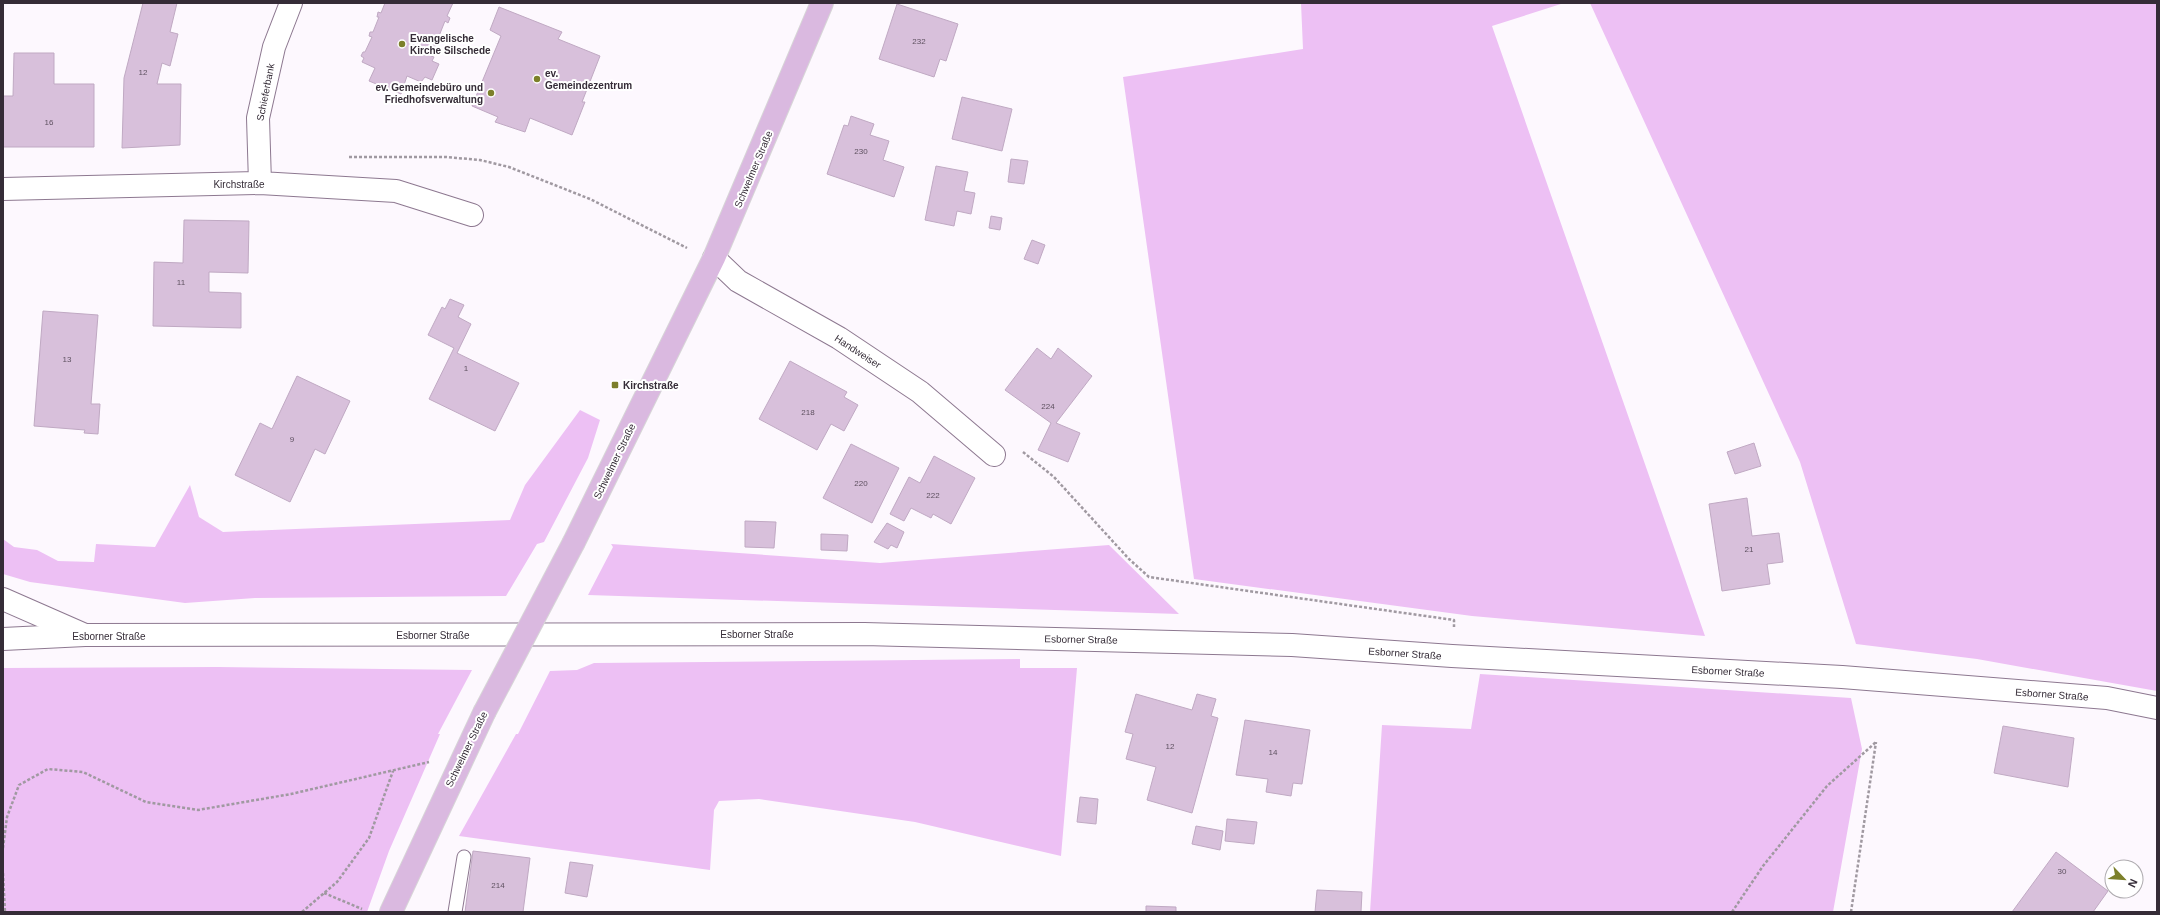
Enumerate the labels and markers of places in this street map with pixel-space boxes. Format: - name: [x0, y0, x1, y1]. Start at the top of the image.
- place label: Evangelische Kirche Silschede: [410, 33, 491, 56]
- marker: Evangelische Kirche Silschede: [397, 39, 407, 49]
- place label: ev. Gemeindezentrum: [545, 68, 632, 91]
- marker: ev. Gemeindezentrum: [532, 74, 542, 84]
- place label: ev. Gemeindebüro und Friedhofsverwaltung: [375, 82, 483, 105]
- marker: ev. Gemeindebüro und Friedhofsverwaltung: [486, 88, 496, 98]
- marker: Kirchstraße: [610, 380, 620, 390]
- place label: Kirchstraße: [623, 380, 679, 391]

